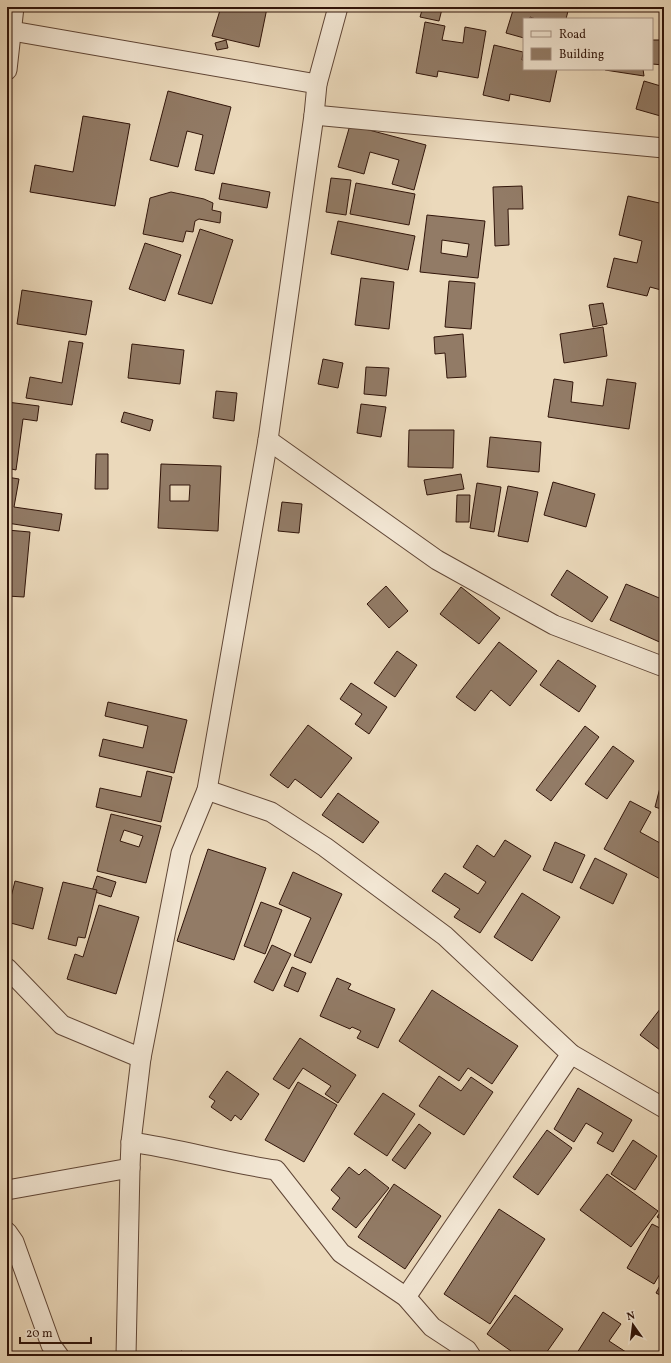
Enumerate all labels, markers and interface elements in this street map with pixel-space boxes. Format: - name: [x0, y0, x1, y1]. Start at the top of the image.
- legend: [523, 18, 653, 70]
- text: Road: [559, 27, 586, 43]
- text: Building: [559, 47, 604, 63]
- north arrow: [613, 1305, 653, 1345]
- text: N: [625, 1309, 637, 1325]
- scale bar: [20, 1319, 91, 1345]
- text: 20 m: [26, 1326, 53, 1342]

